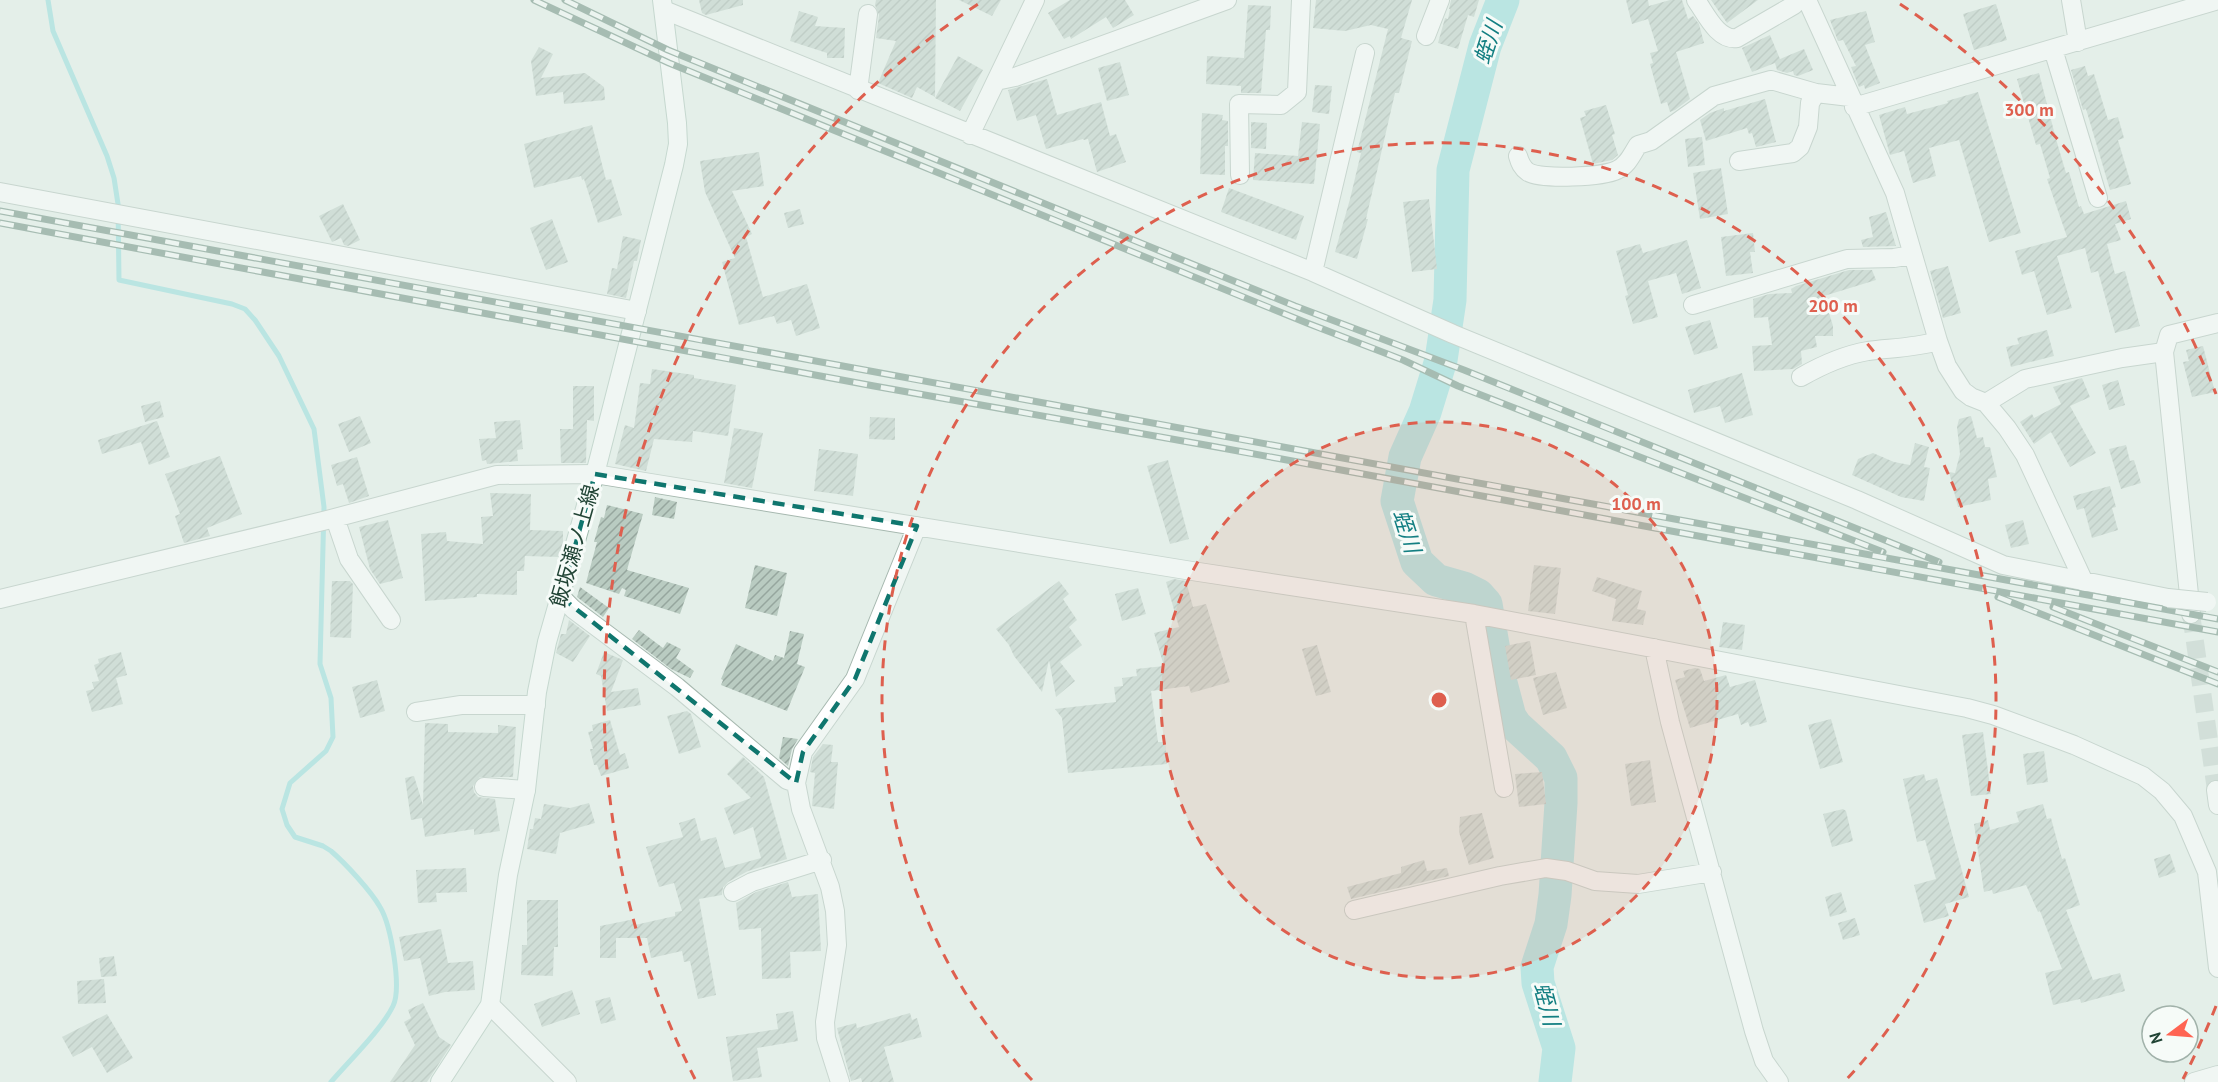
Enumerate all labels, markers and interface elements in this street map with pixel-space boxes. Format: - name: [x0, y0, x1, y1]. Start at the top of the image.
- water label: 蛭川: [1468, 15, 1509, 67]
- text: 300 m: [2004, 98, 2054, 121]
- text: 200 m: [1808, 294, 1858, 317]
- street label: 飯坂瀬ノ上線: [544, 482, 605, 610]
- text: 100 m: [1611, 492, 1661, 515]
- water label: 蛭川: [1387, 506, 1428, 558]
- centre of rings: [1429, 690, 1449, 710]
- water label: 蛭川: [1528, 979, 1567, 1031]
- north arrow: [2140, 1004, 2200, 1064]
- text: N: [2145, 1030, 2167, 1046]

